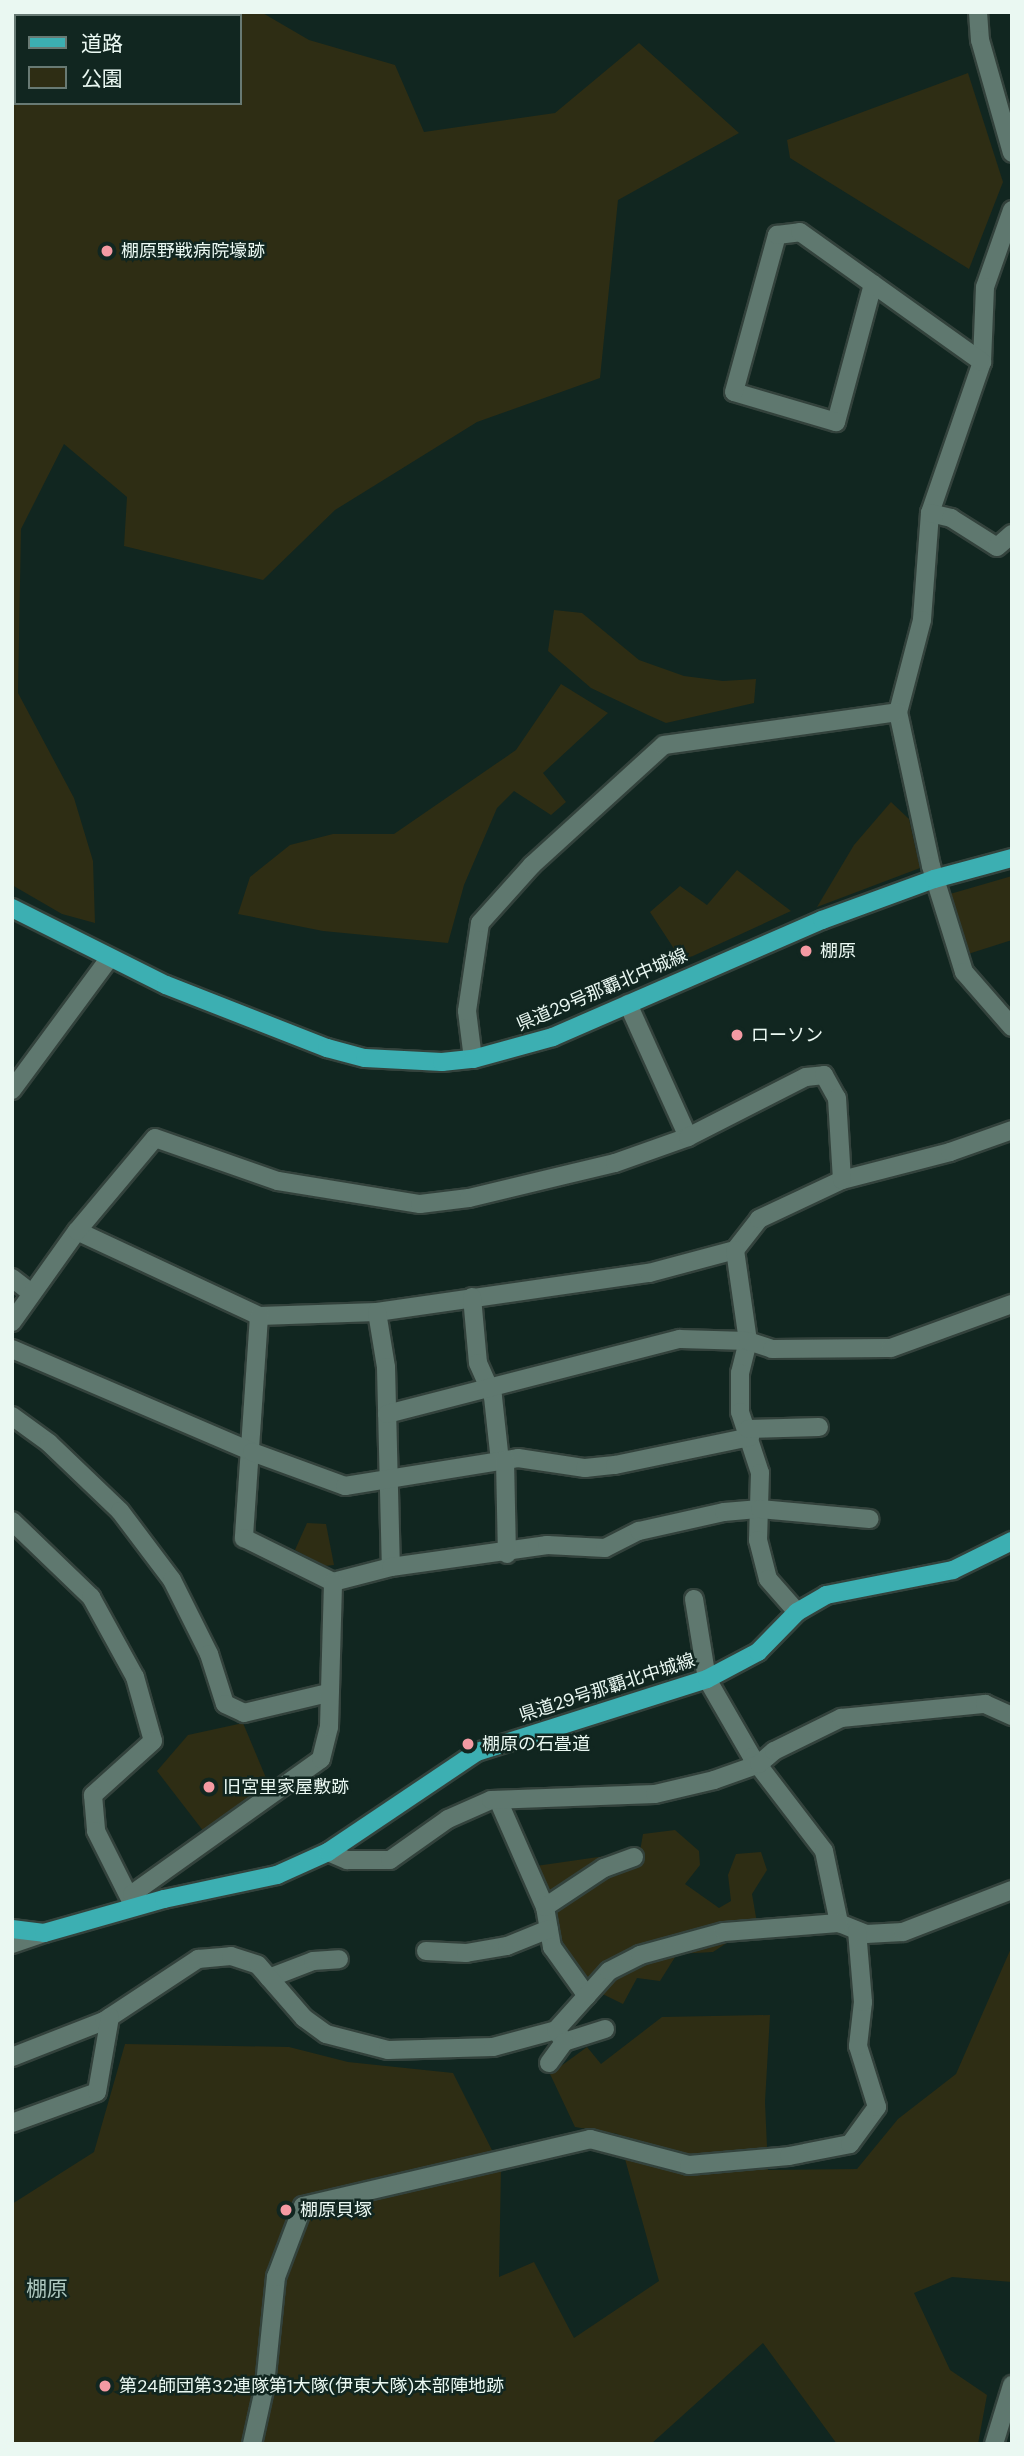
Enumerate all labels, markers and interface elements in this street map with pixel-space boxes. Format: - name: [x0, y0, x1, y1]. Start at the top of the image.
- legend: [14, 14, 242, 105]
- text: 道路: [81, 30, 123, 58]
- text: 公園: [81, 65, 123, 93]
- place label: 棚原野戦病院壕跡: [121, 240, 265, 262]
- marker: 棚原野戦病院壕跡: [99, 243, 115, 259]
- place label: 棚原: [820, 940, 856, 962]
- marker: 棚原: [798, 943, 814, 959]
- street label: 県道29号那覇北中城線: [513, 944, 691, 1036]
- place label: ローソン: [751, 1024, 823, 1046]
- marker: ローソン: [729, 1027, 745, 1043]
- street label: 県道29号那覇北中城線: [516, 1649, 698, 1727]
- place label: 棚原の石畳道: [482, 1733, 590, 1755]
- marker: 棚原の石畳道: [460, 1736, 476, 1752]
- place label: 旧宮里家屋敷跡: [223, 1776, 349, 1798]
- marker: 旧宮里家屋敷跡: [201, 1779, 217, 1795]
- place label: 棚原貝塚: [300, 2199, 372, 2221]
- marker: 棚原貝塚: [278, 2202, 294, 2218]
- district label: 棚原: [26, 2276, 68, 2302]
- place label: 第24師団第32連隊第1大隊(伊東大隊)本部陣地跡: [119, 2375, 504, 2397]
- marker: 第24師団第32連隊第1大隊(伊東大隊)本部陣地跡: [97, 2378, 113, 2394]

